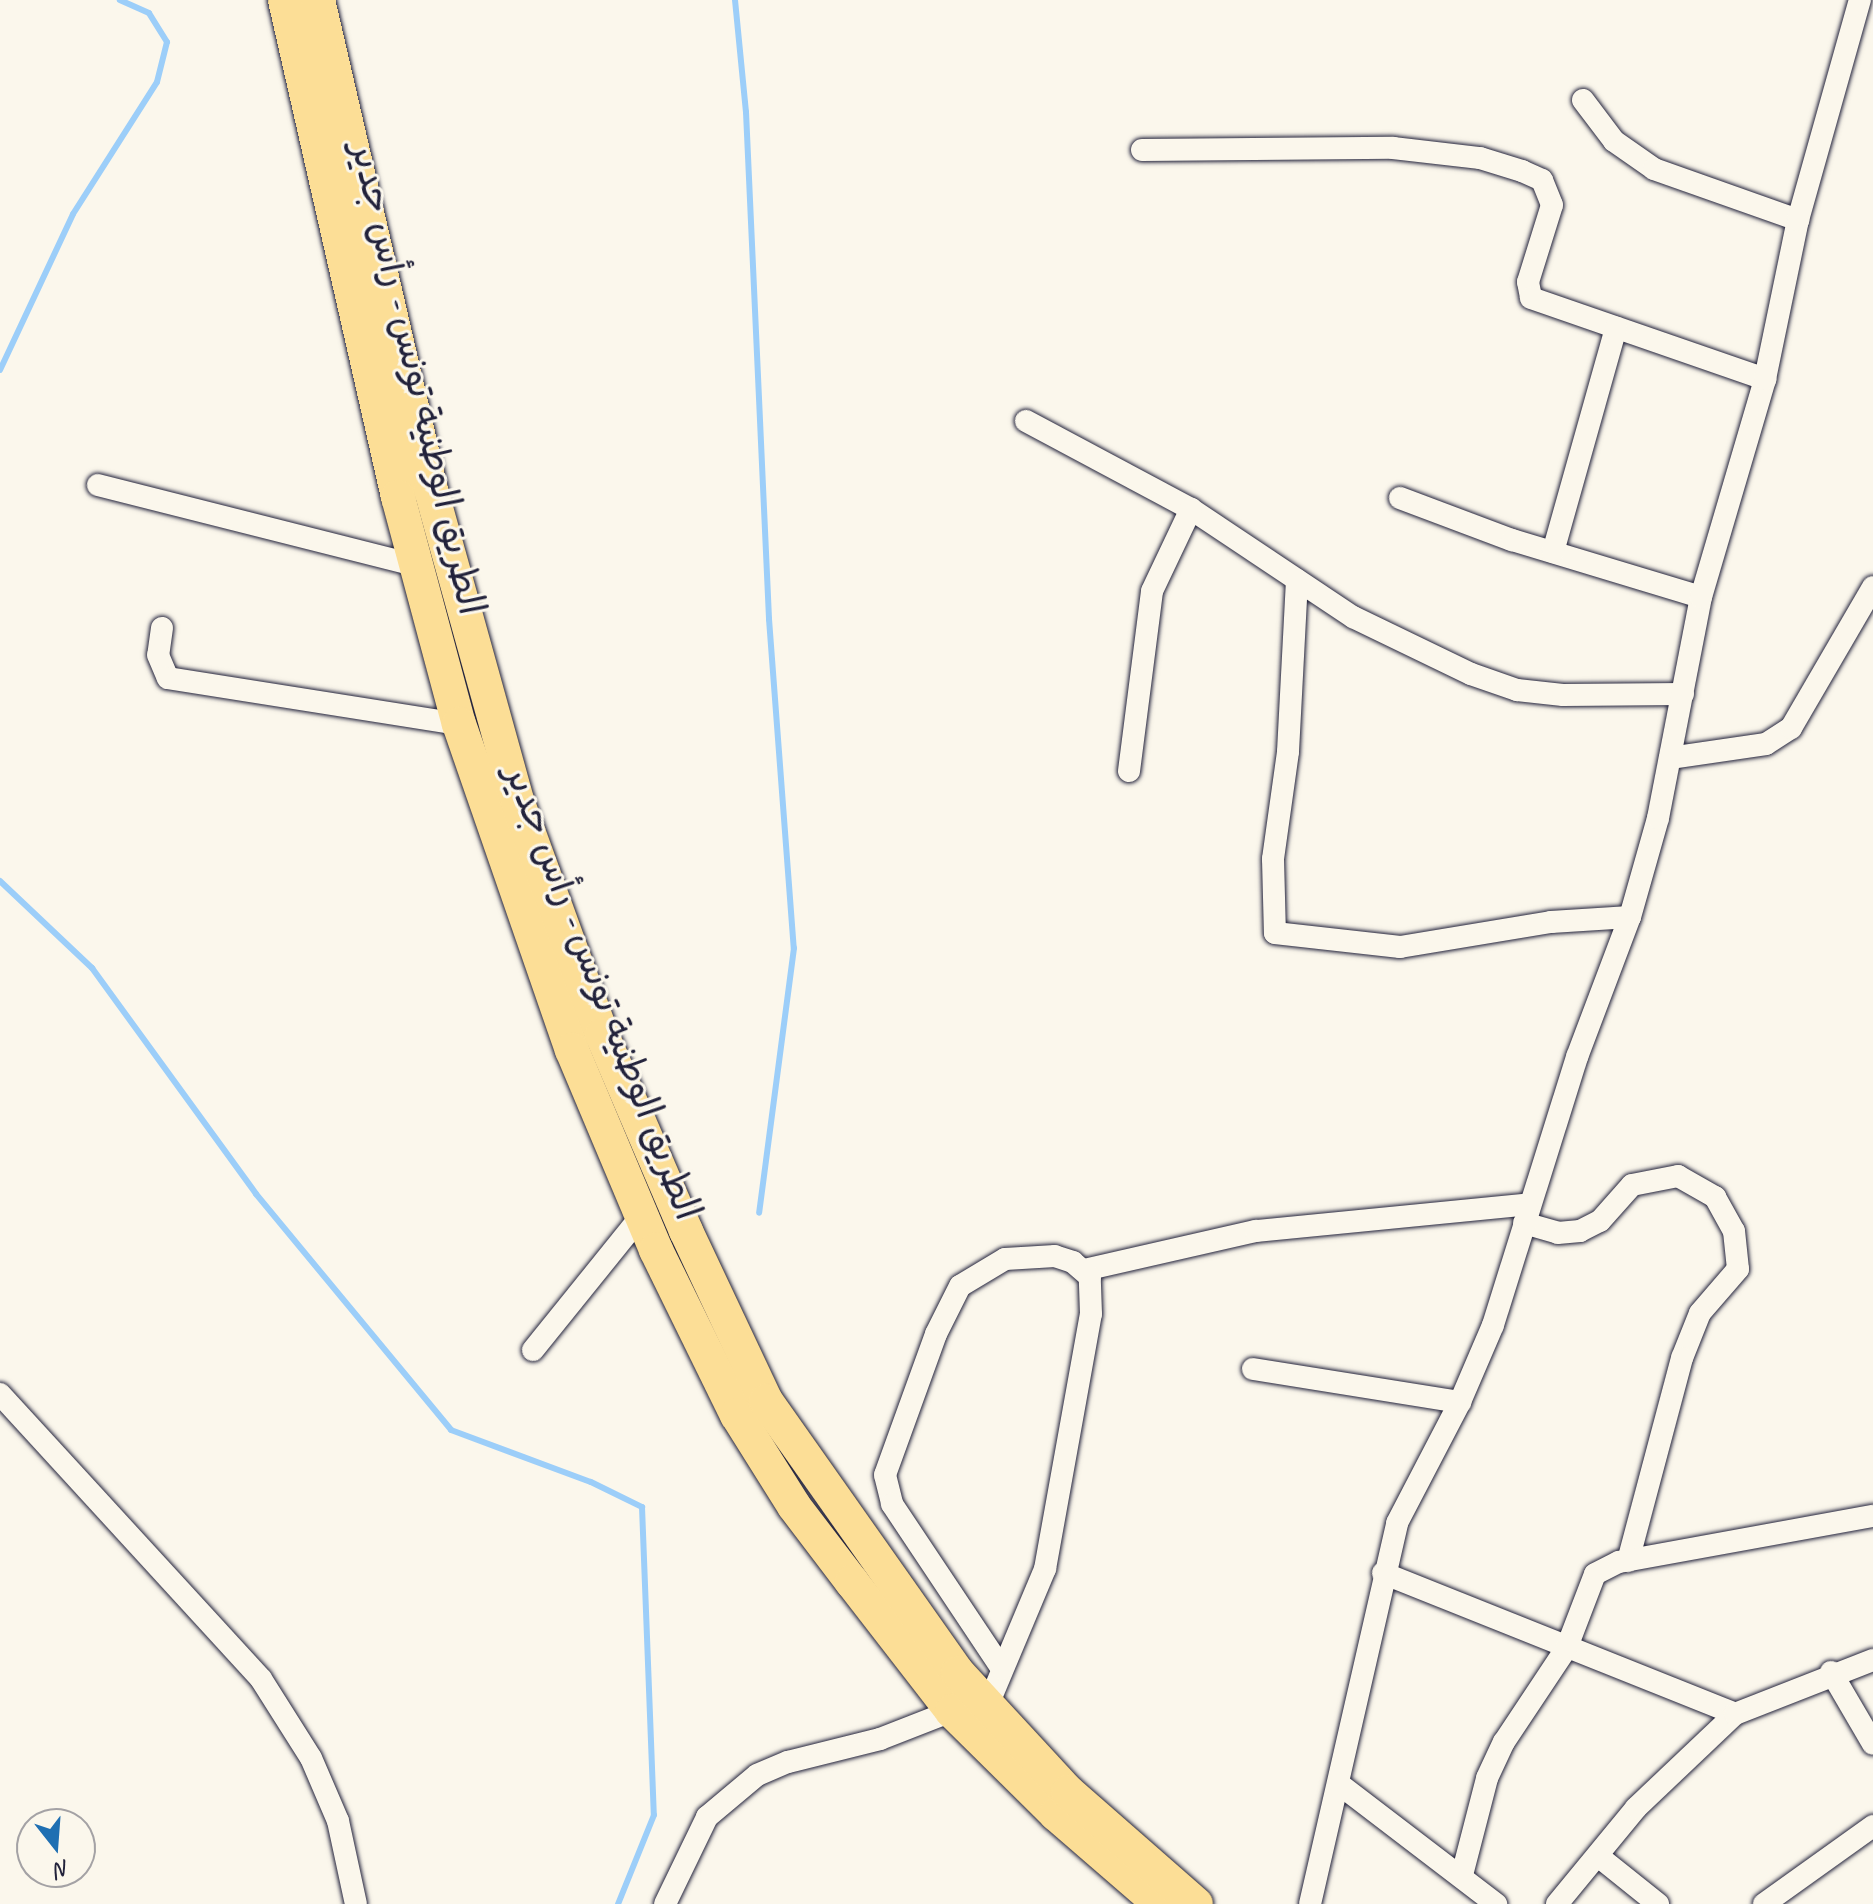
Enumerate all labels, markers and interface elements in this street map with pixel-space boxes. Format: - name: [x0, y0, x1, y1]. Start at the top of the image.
- street label: الطريق الوطنية تونس - رأس جدير: [341, 137, 495, 619]
- street label: الطريق الوطنية تونس - رأس جدير: [495, 758, 711, 1226]
- north arrow: [16, 1808, 96, 1888]
- text: N: [52, 1854, 73, 1884]

